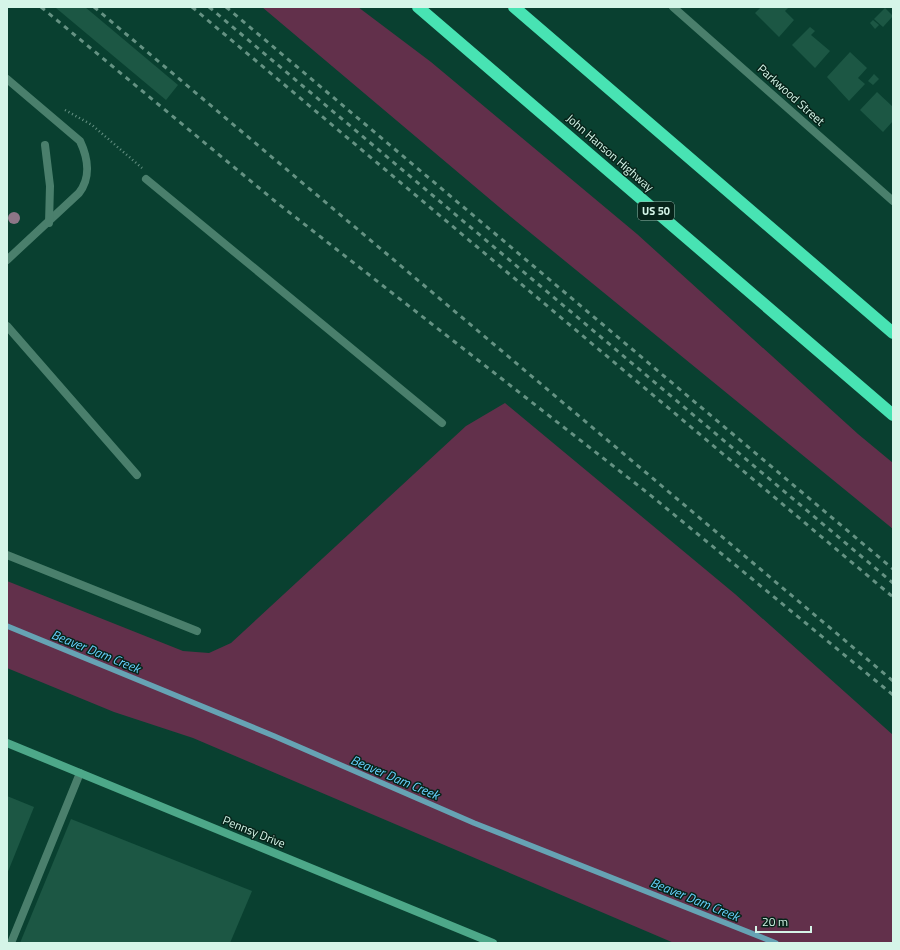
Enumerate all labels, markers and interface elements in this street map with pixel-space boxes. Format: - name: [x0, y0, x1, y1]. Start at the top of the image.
- street label: Parkwood Street: [754, 59, 830, 131]
- street label: John Hanson Highway: [562, 109, 659, 196]
- road number: US 50: [638, 202, 674, 220]
- water label: Beaver Dam Creek: [49, 624, 146, 679]
- water label: Beaver Dam Creek: [348, 749, 444, 805]
- street label: Pennsy Drive: [220, 810, 288, 853]
- water label: Beaver Dam Creek: [648, 872, 745, 927]
- scale bar: [756, 908, 811, 934]
- text: 20 m: [762, 912, 788, 931]

